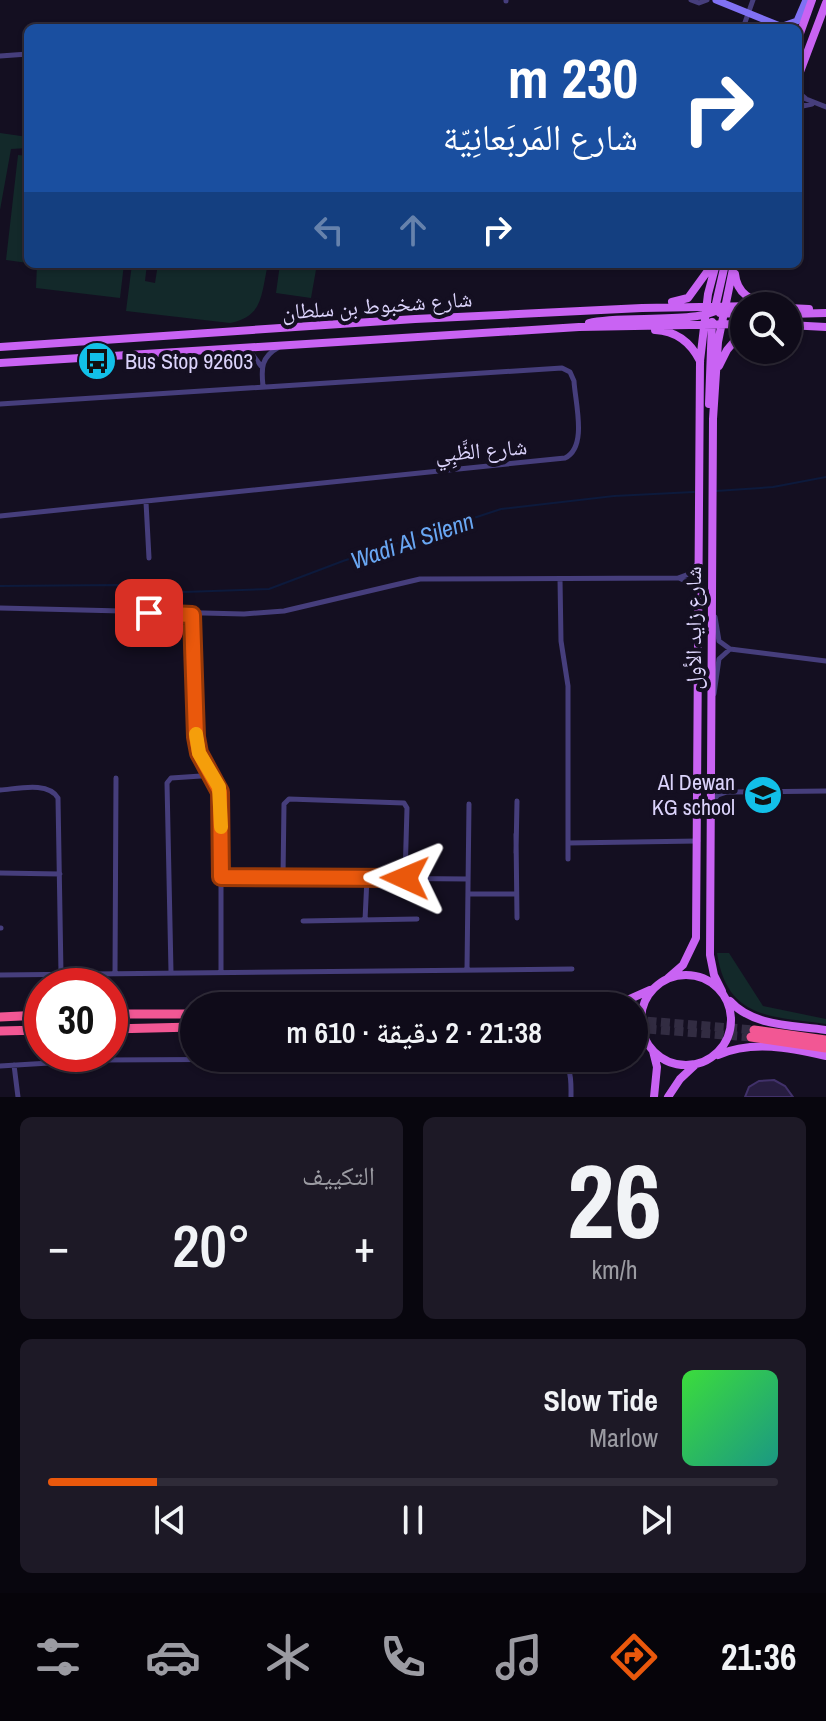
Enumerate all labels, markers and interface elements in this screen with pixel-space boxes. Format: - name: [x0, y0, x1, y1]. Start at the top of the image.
- text: 230 m: [508, 40, 638, 115]
- icon: right: [666, 56, 770, 160]
- text: شارع المَربَعانِيّة: [443, 113, 638, 161]
- icon: left: [307, 208, 351, 252]
- icon: ahead: [391, 208, 435, 252]
- icon: right: [475, 208, 519, 252]
- street label: شارع شخبوط بن سلطان: [281, 283, 473, 327]
- map controls: [730, 292, 802, 364]
- button: search: [730, 292, 802, 364]
- bus stop icon: Bus Stop 92603: [76, 340, 118, 382]
- place label: Bus Stop 92603: [125, 346, 253, 376]
- street label: شارع الظَّبِي: [434, 431, 528, 472]
- water label: Wadi Al Silenn: [346, 504, 478, 576]
- street label: شارع زايد الأول: [678, 566, 708, 690]
- pin: [115, 579, 183, 647]
- icon: arrive: [127, 591, 171, 635]
- place label: Al Dewan KG school: [652, 767, 735, 822]
- school or university icon: Al Dewan KG school: [742, 774, 784, 816]
- position arrow: [363, 836, 447, 920]
- speed limit sign: 30: [24, 968, 128, 1072]
- text: 21:38 · 2 دقيقة · 610 m: [286, 1012, 542, 1052]
- text: 26: [567, 1130, 662, 1270]
- text: التكييف: [302, 1158, 375, 1193]
- text: 20°: [172, 1205, 251, 1286]
- text: −: [48, 1216, 69, 1276]
- text: +: [354, 1216, 375, 1276]
- text: km/h: [591, 1252, 638, 1287]
- text: Slow Tide: [544, 1380, 658, 1420]
- text: Marlow: [589, 1420, 658, 1455]
- icon: previous: [148, 1498, 192, 1542]
- icon: pause: [391, 1498, 435, 1542]
- icon: next: [634, 1498, 678, 1542]
- icon: filters: [30, 1629, 86, 1685]
- icon: car: [145, 1629, 201, 1685]
- icon: climate: [260, 1629, 316, 1685]
- icon: phone: [375, 1629, 431, 1685]
- icon: music: [491, 1629, 547, 1685]
- icon: directions: [606, 1629, 662, 1685]
- text: 21:36: [721, 1633, 796, 1681]

